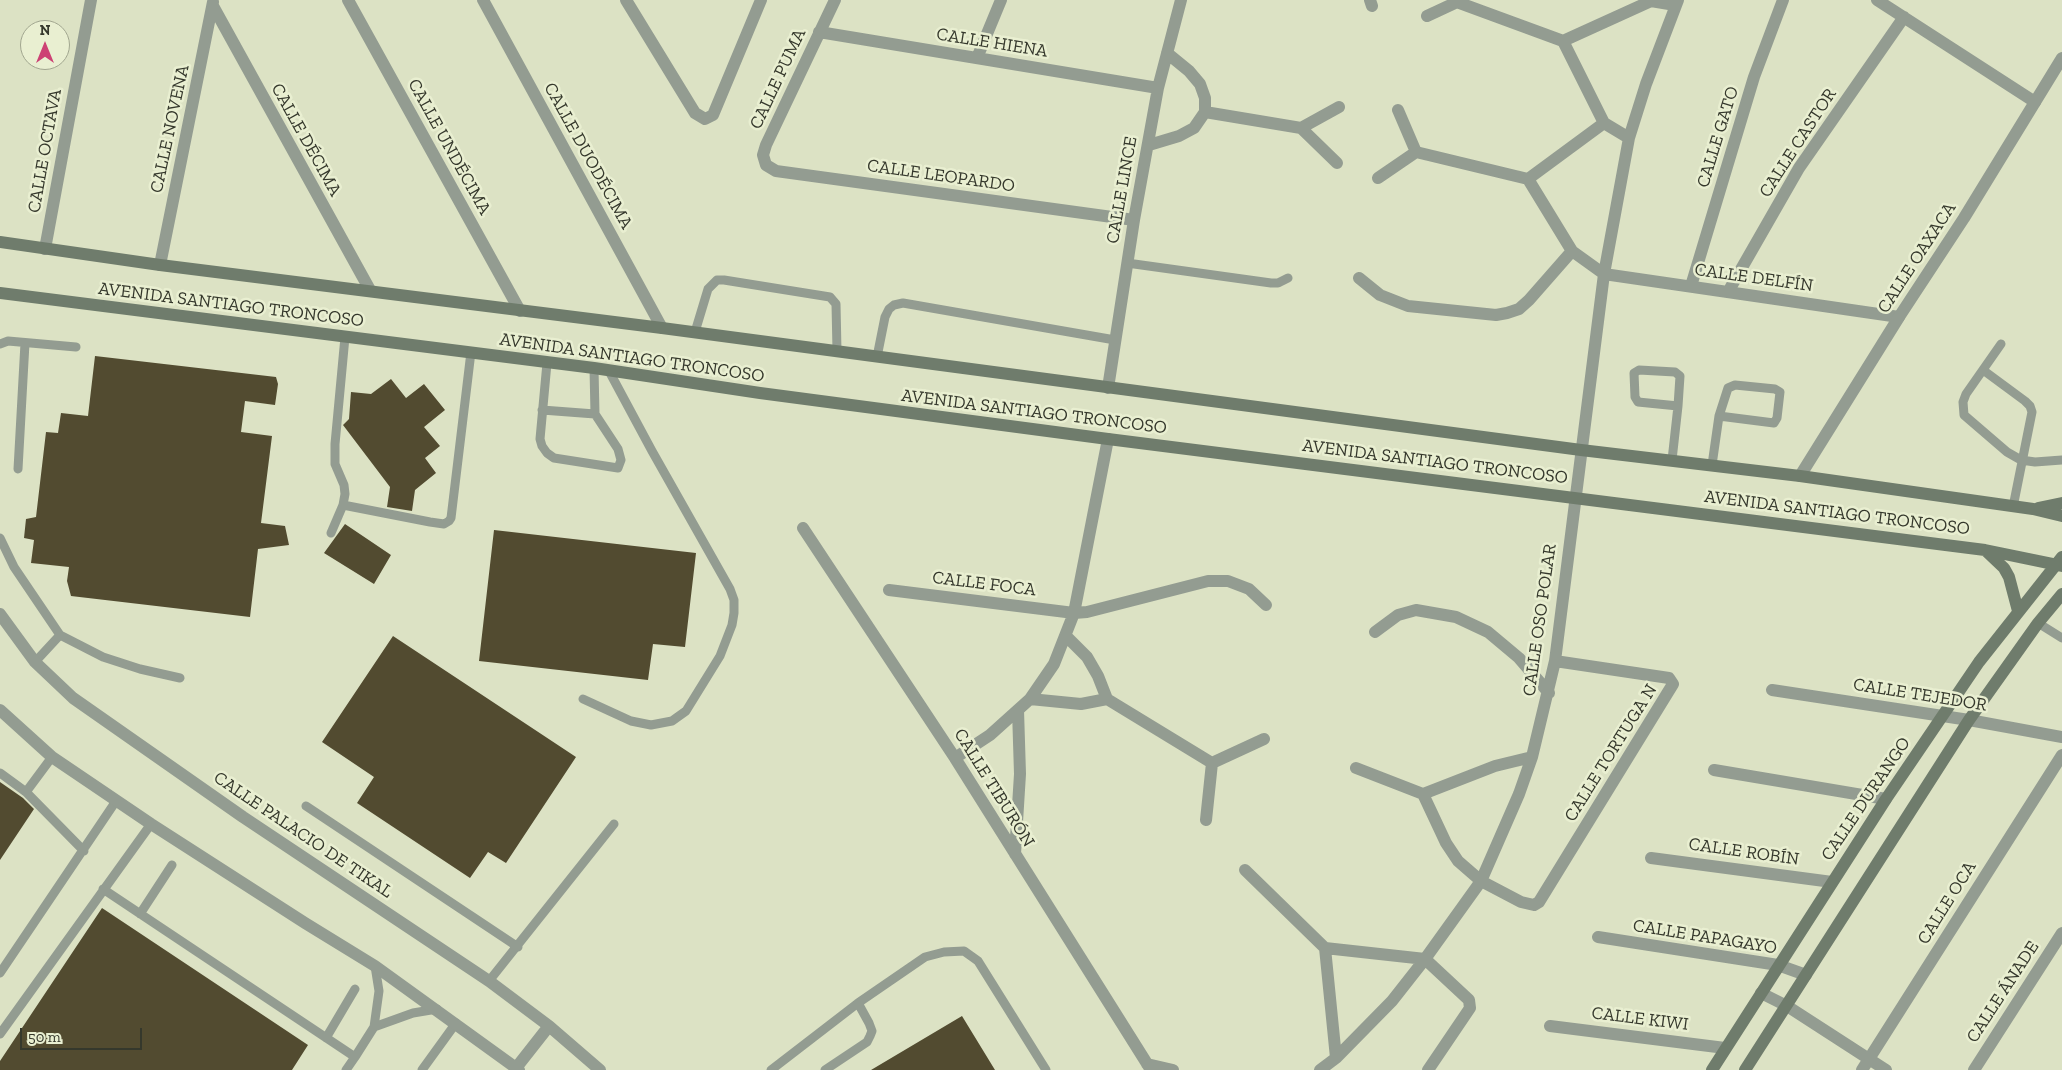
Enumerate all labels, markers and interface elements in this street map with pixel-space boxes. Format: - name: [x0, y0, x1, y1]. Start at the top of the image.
- north arrow: [20, 20, 70, 70]
- text: N: [40, 22, 50, 39]
- street label: CALLE HIENA: [935, 24, 1049, 62]
- street label: CALLE PUMA: [745, 25, 811, 133]
- street label: CALLE NOVENA: [146, 63, 194, 195]
- street label: CALLE UNDÉCIMA: [403, 75, 495, 219]
- street label: CALLE DUODÉCIMA: [539, 79, 637, 233]
- street label: CALLE DÉCIMA: [266, 80, 346, 200]
- street label: CALLE GATO: [1692, 84, 1744, 190]
- street label: CALLE CASTOR: [1755, 84, 1841, 202]
- street label: CALLE OCTAVA: [24, 88, 66, 214]
- street label: CALLE LINCE: [1102, 135, 1142, 245]
- street label: CALLE LEOPARDO: [866, 155, 1016, 197]
- street label: CALLE OAXACA: [1873, 199, 1961, 317]
- street label: CALLE DELFÍN: [1693, 259, 1815, 297]
- street label: AVENIDA SANTIAGO TRONCOSO: [97, 278, 365, 332]
- street label: AVENIDA SANTIAGO TRONCOSO: [498, 329, 766, 387]
- street label: AVENIDA SANTIAGO TRONCOSO: [900, 385, 1168, 439]
- street label: AVENIDA SANTIAGO TRONCOSO: [1301, 435, 1569, 489]
- street label: AVENIDA SANTIAGO TRONCOSO: [1703, 486, 1971, 540]
- street label: CALLE OSO POLAR: [1519, 543, 1561, 697]
- street label: CALLE FOCA: [931, 567, 1037, 601]
- street label: CALLE TEJEDOR: [1852, 674, 1988, 716]
- street label: CALLE TORTUGA N: [1560, 680, 1662, 826]
- street label: CALLE TIBURÓN: [949, 725, 1039, 851]
- street label: CALLE DURANGO: [1817, 733, 1915, 865]
- street label: CALLE PALACIO DE TIKAL: [209, 767, 397, 903]
- street label: CALLE ROBÍN: [1687, 834, 1801, 870]
- street label: CALLE OCA: [1913, 857, 1981, 949]
- street label: CALLE PAPAGAYO: [1631, 915, 1779, 959]
- street label: CALLE ÁNADE: [1962, 937, 2044, 1047]
- street label: CALLE KIWI: [1590, 1002, 1690, 1036]
- scale bar: [22, 1018, 145, 1050]
- text: 50 m: [28, 1028, 61, 1046]

